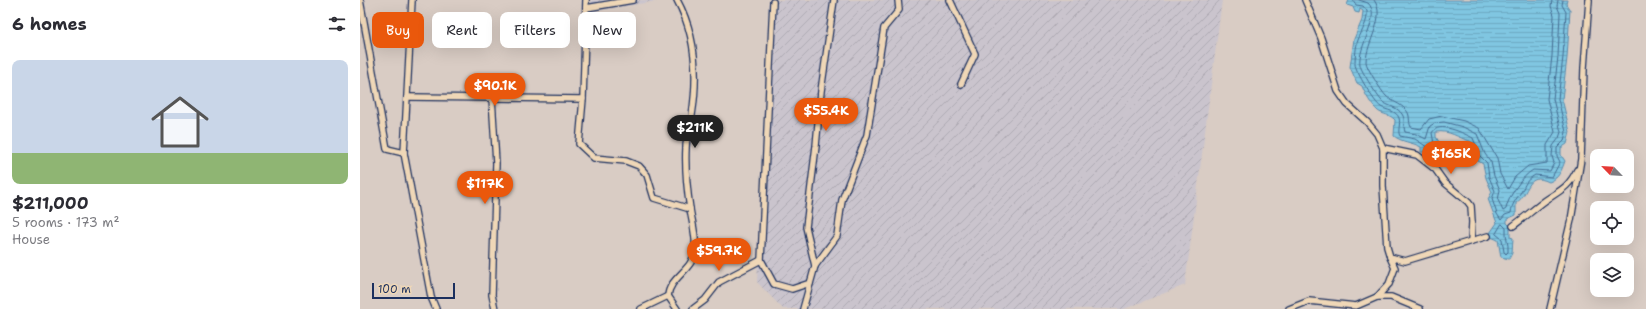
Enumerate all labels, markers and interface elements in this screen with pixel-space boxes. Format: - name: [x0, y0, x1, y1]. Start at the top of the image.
- chip: Buy: [372, 12, 424, 48]
- chip: Rent: [432, 12, 492, 48]
- chip: Filters: [500, 12, 570, 48]
- chip: New: [578, 12, 636, 48]
- text: 6 homes: [12, 13, 87, 35]
- icon: filters: [326, 13, 348, 35]
- pin: $90.1K: [462, 73, 528, 107]
- text: $90.1K: [473, 77, 517, 94]
- icon: home: [144, 86, 216, 158]
- pin: $55.4K: [793, 98, 859, 132]
- text: $55.4K: [803, 102, 849, 119]
- pin: $211K: [667, 115, 723, 149]
- text: $211K: [676, 119, 714, 136]
- pin: $165K: [1423, 141, 1479, 175]
- text: $165K: [1431, 145, 1471, 162]
- north arrow: [1590, 149, 1634, 193]
- map controls: [1590, 149, 1634, 297]
- pin: $117K: [457, 171, 513, 205]
- text: $117K: [466, 175, 504, 192]
- text: $211,000: [12, 192, 89, 214]
- button: locate: [1590, 201, 1634, 245]
- text: 5 rooms · 173 m²: [12, 214, 119, 231]
- text: House: [12, 231, 50, 248]
- pin: $59.7K: [686, 238, 752, 272]
- text: $59.7K: [696, 242, 742, 259]
- button: layers: [1590, 253, 1634, 297]
- scale bar: [372, 281, 455, 300]
- text: 100 m: [378, 282, 411, 297]

